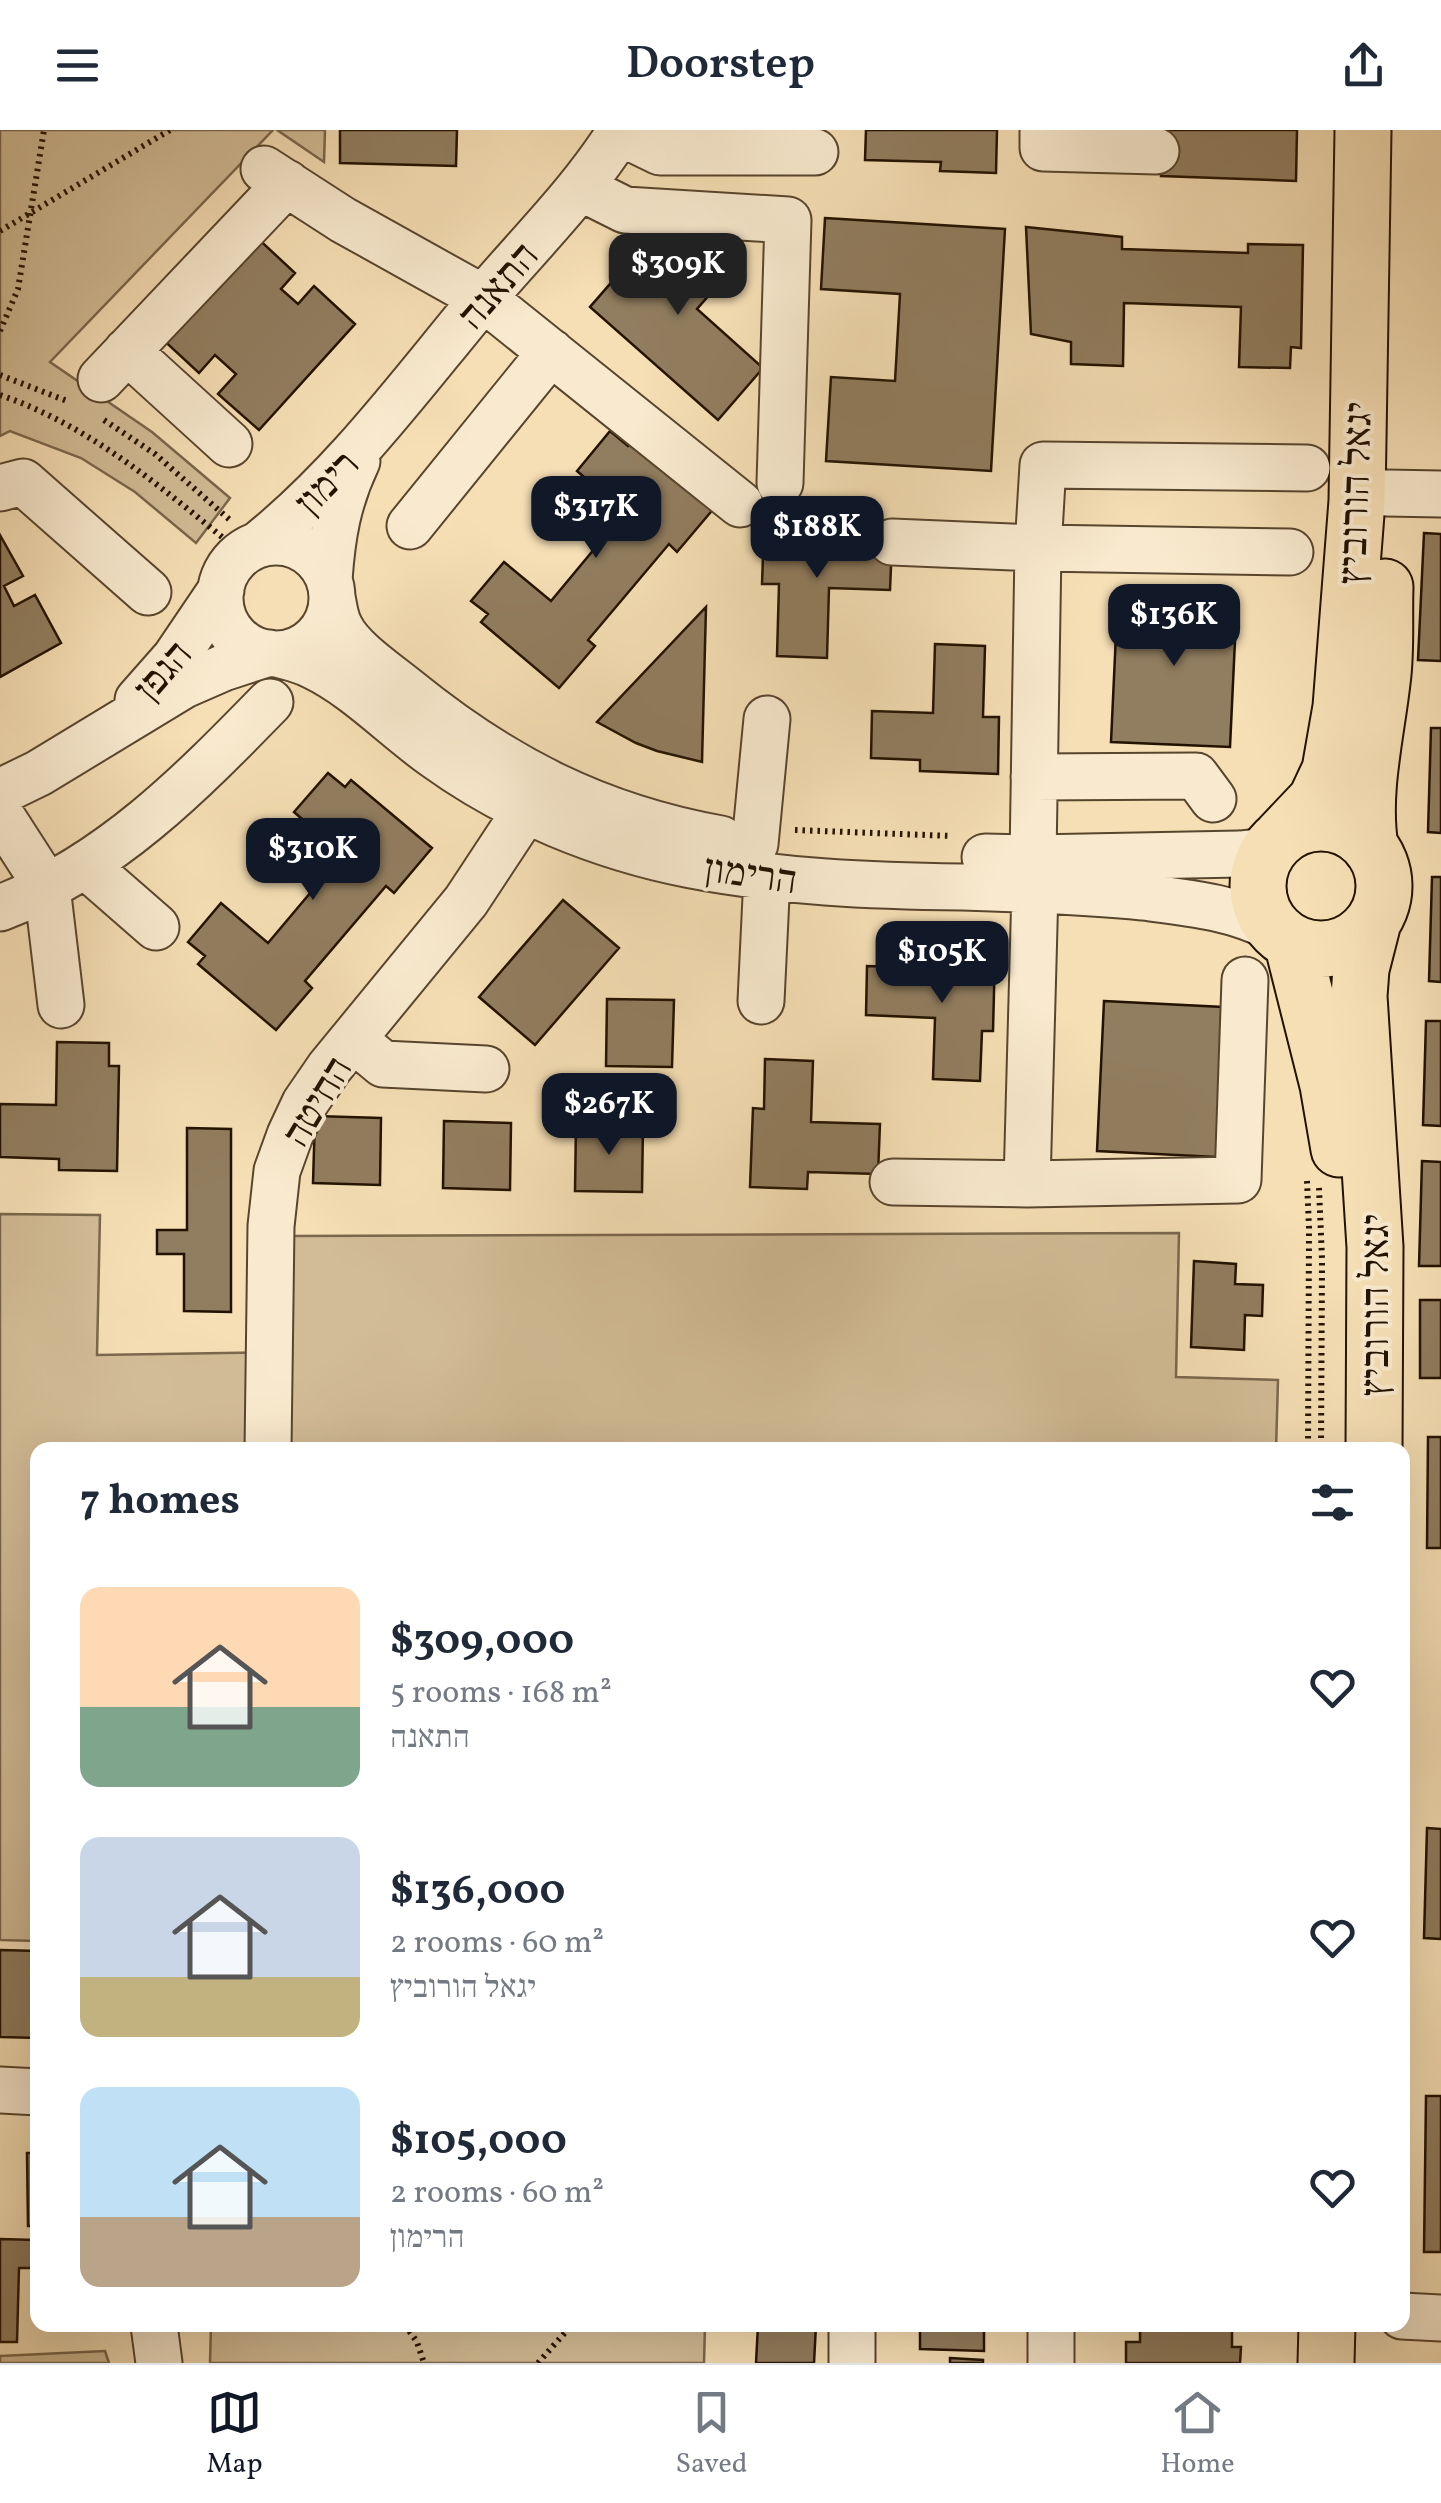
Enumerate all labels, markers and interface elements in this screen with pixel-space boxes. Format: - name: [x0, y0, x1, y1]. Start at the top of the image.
- text: Doorstep: [626, 34, 815, 97]
- icon: menu: [50, 38, 105, 93]
- icon: share: [1336, 38, 1391, 93]
- street label: התאנה: [446, 232, 554, 344]
- pin: $309K: [608, 233, 748, 318]
- text: $309K: [631, 243, 725, 287]
- street label: יגאל הורוביץ: [1327, 401, 1389, 585]
- street label: רימון: [284, 439, 374, 530]
- pin: $317K: [526, 476, 666, 561]
- text: $317K: [553, 486, 639, 530]
- pin: $188K: [747, 496, 887, 581]
- text: $188K: [773, 506, 861, 550]
- pin: $136K: [1104, 584, 1244, 669]
- text: $136K: [1130, 594, 1218, 638]
- street label: הגפן: [123, 630, 207, 715]
- pin: $310K: [243, 818, 383, 903]
- text: $310K: [268, 828, 358, 872]
- street label: הרימון: [700, 843, 800, 911]
- pin: $105K: [872, 921, 1012, 1006]
- text: $105K: [898, 931, 986, 975]
- street label: החיטה: [271, 1047, 368, 1159]
- pin: $267K: [539, 1073, 679, 1158]
- text: $267K: [564, 1083, 654, 1127]
- street label: יגאל הורוביץ: [1350, 1214, 1406, 1396]
- text: 7 homes: [80, 1473, 240, 1532]
- icon: filters: [1305, 1475, 1360, 1530]
- text: $309,000: [390, 1613, 574, 1672]
- icon: home: [160, 1627, 280, 1747]
- icon: heart: [1305, 1660, 1360, 1715]
- text: 5 rooms · 168 m²: [390, 1672, 612, 1716]
- text: התאנה: [390, 1717, 470, 1761]
- text: $136,000: [390, 1863, 565, 1922]
- icon: home: [160, 1877, 280, 1997]
- icon: heart: [1305, 1910, 1360, 1965]
- text: 2 rooms · 60 m²: [390, 1922, 604, 1966]
- text: יגאל הורוביץ: [390, 1967, 536, 2011]
- text: $105,000: [390, 2113, 567, 2172]
- icon: home: [160, 2127, 280, 2247]
- icon: heart: [1305, 2160, 1360, 2215]
- text: 2 rooms · 60 m²: [390, 2172, 604, 2216]
- text: הרימון: [390, 2217, 464, 2261]
- tab: Map: [206, 2385, 263, 2484]
- tab: Saved: [675, 2385, 748, 2484]
- tab: Home: [1160, 2385, 1235, 2484]

